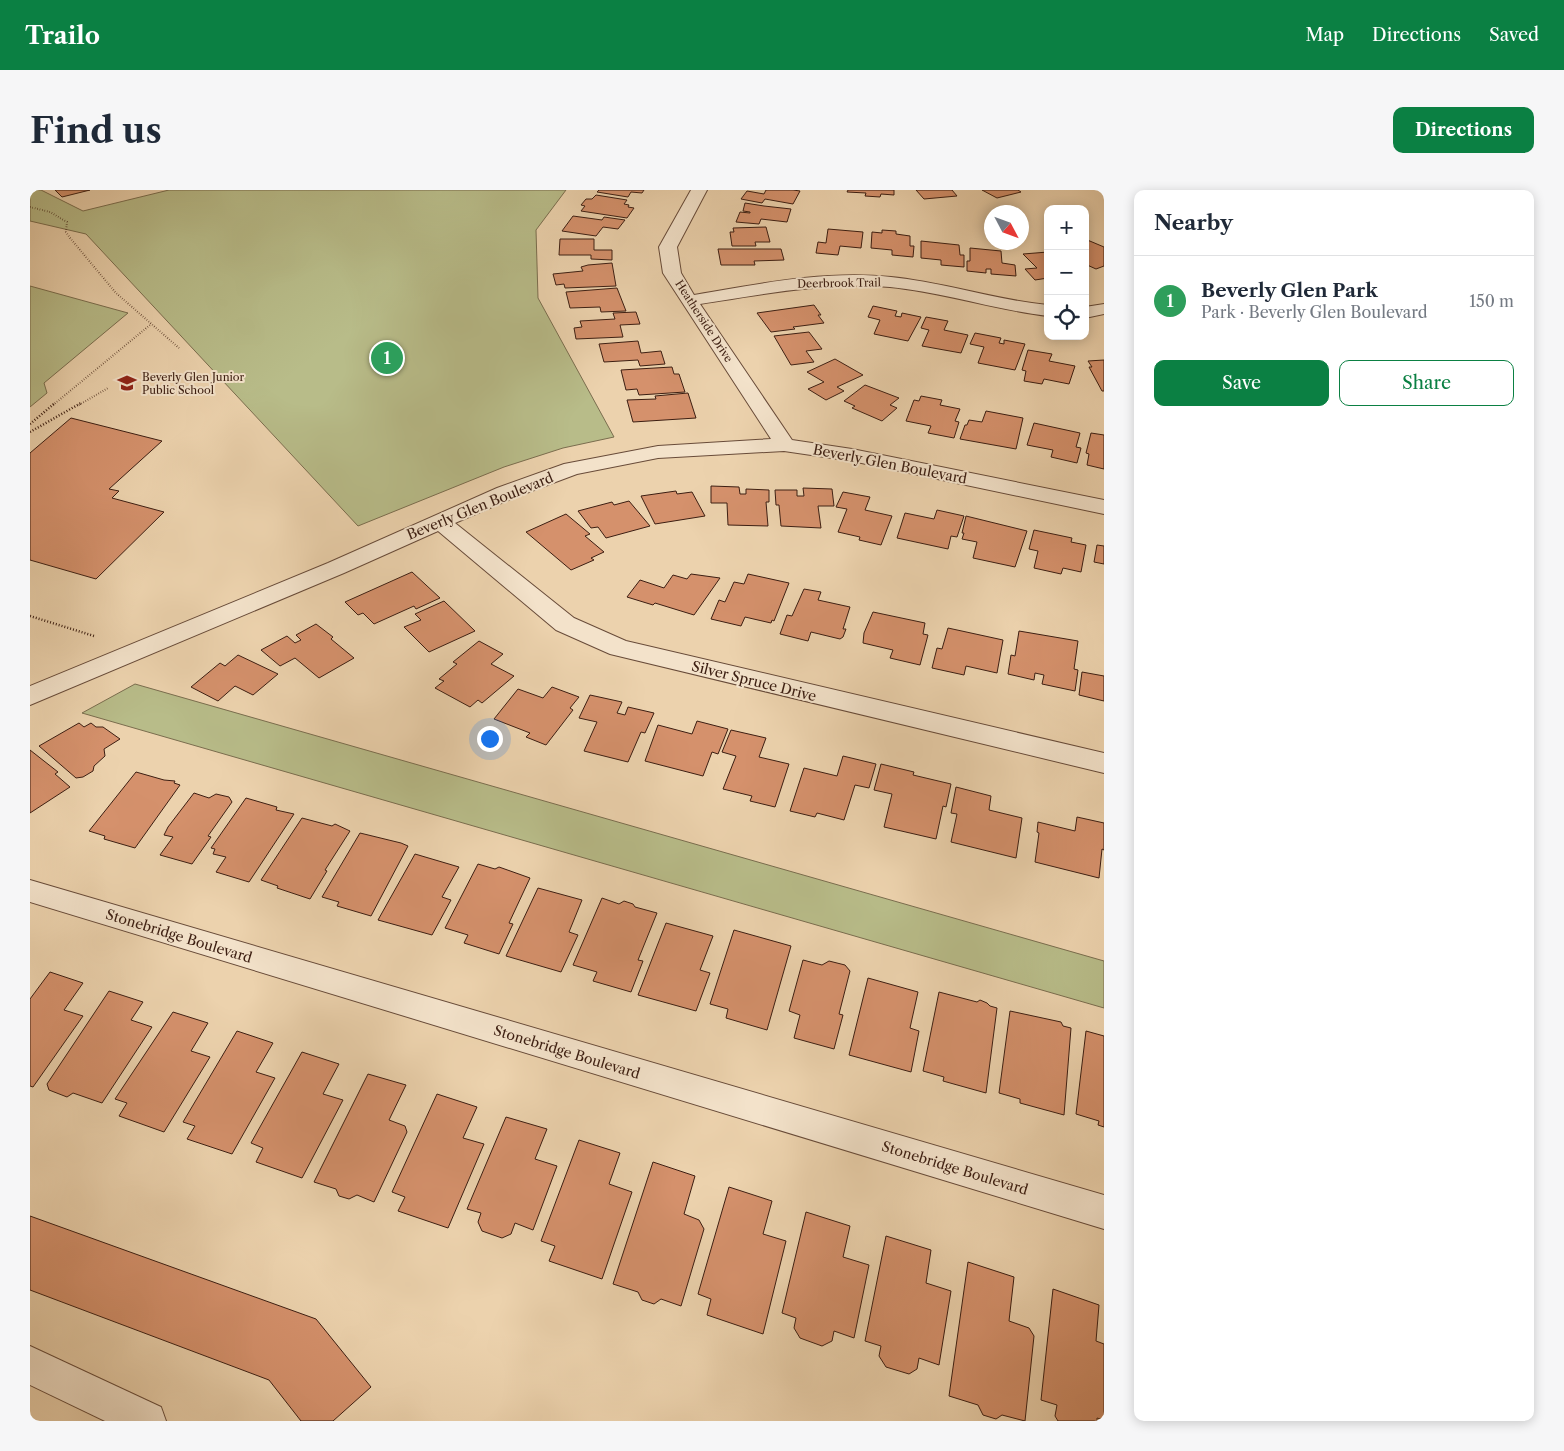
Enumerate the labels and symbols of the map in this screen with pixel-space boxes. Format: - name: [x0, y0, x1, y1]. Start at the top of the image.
- north arrow: [984, 205, 1029, 250]
- street label: Deerbrook Trail: [797, 275, 882, 291]
- street label: Heatherside Drive: [672, 277, 736, 365]
- pin: 1: [371, 339, 403, 377]
- place label: Beverly Glen Junior Public School: [142, 370, 245, 397]
- school or university icon: Beverly Glen Junior Public School: [116, 372, 138, 394]
- street label: Beverly Glen Boulevard: [811, 440, 969, 488]
- street label: Beverly Glen Boulevard: [404, 468, 556, 544]
- street label: Silver Spruce Drive: [690, 657, 818, 705]
- your location: [477, 726, 503, 752]
- street label: Stonebridge Boulevard: [104, 905, 255, 967]
- street label: Stonebridge Boulevard: [492, 1021, 643, 1083]
- street label: Stonebridge Boulevard: [880, 1137, 1031, 1199]

